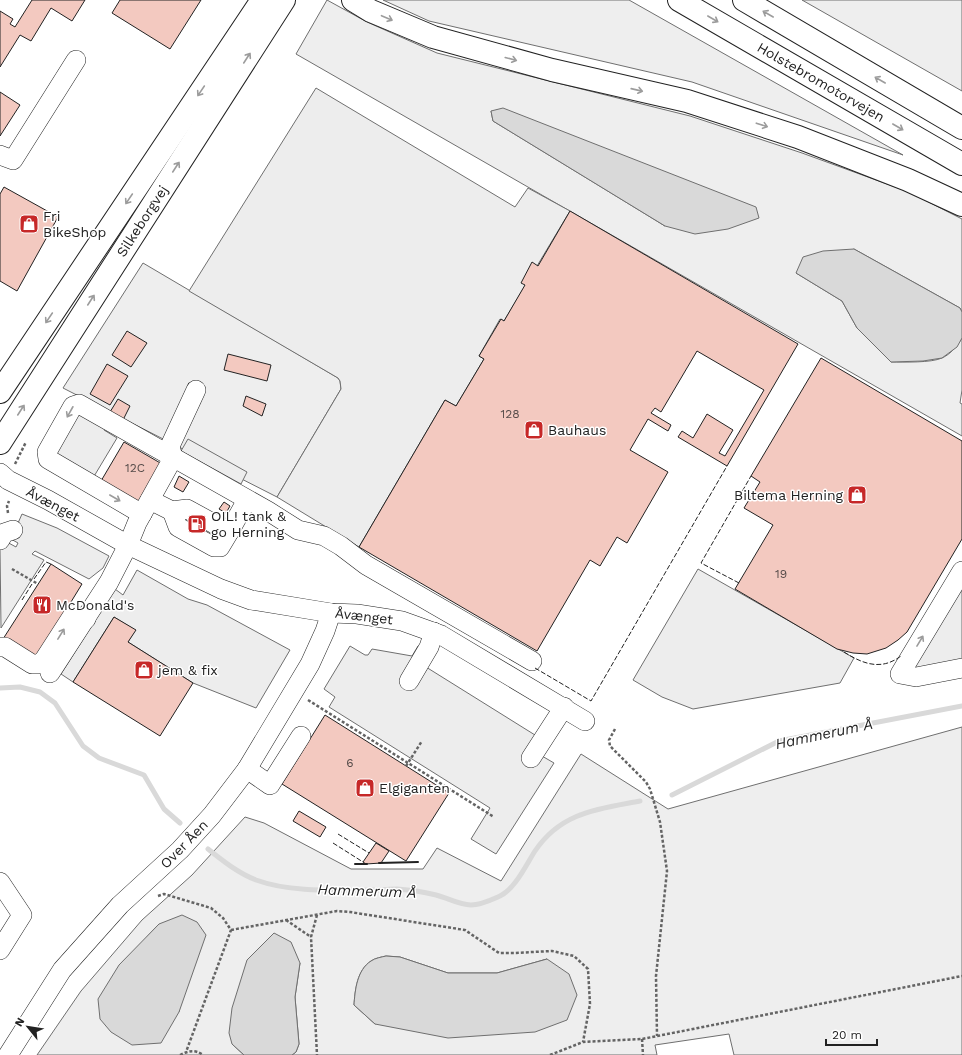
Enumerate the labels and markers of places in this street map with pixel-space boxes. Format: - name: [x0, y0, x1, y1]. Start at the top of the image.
- place label: Fri BikeShop: [43, 208, 106, 240]
- shop icon: Fri BikeShop: [18, 213, 40, 235]
- shop icon: Bauhaus: [523, 419, 545, 441]
- place label: Bauhaus: [548, 422, 606, 438]
- shop icon: Biltema Herning: [846, 484, 868, 506]
- place label: Biltema Herning: [734, 487, 844, 503]
- place label: OIL! tank & go Herning: [211, 508, 286, 540]
- fuel station icon: OIL! tank & go Herning: [186, 513, 208, 535]
- restaurant icon: McDonald's: [31, 594, 53, 616]
- place label: McDonald's: [56, 597, 134, 613]
- shop icon: jem & fix: [133, 659, 155, 681]
- place label: jem & fix: [156, 662, 218, 678]
- shop icon: Elgiganten: [354, 777, 376, 799]
- place label: Elgiganten: [379, 780, 450, 796]

